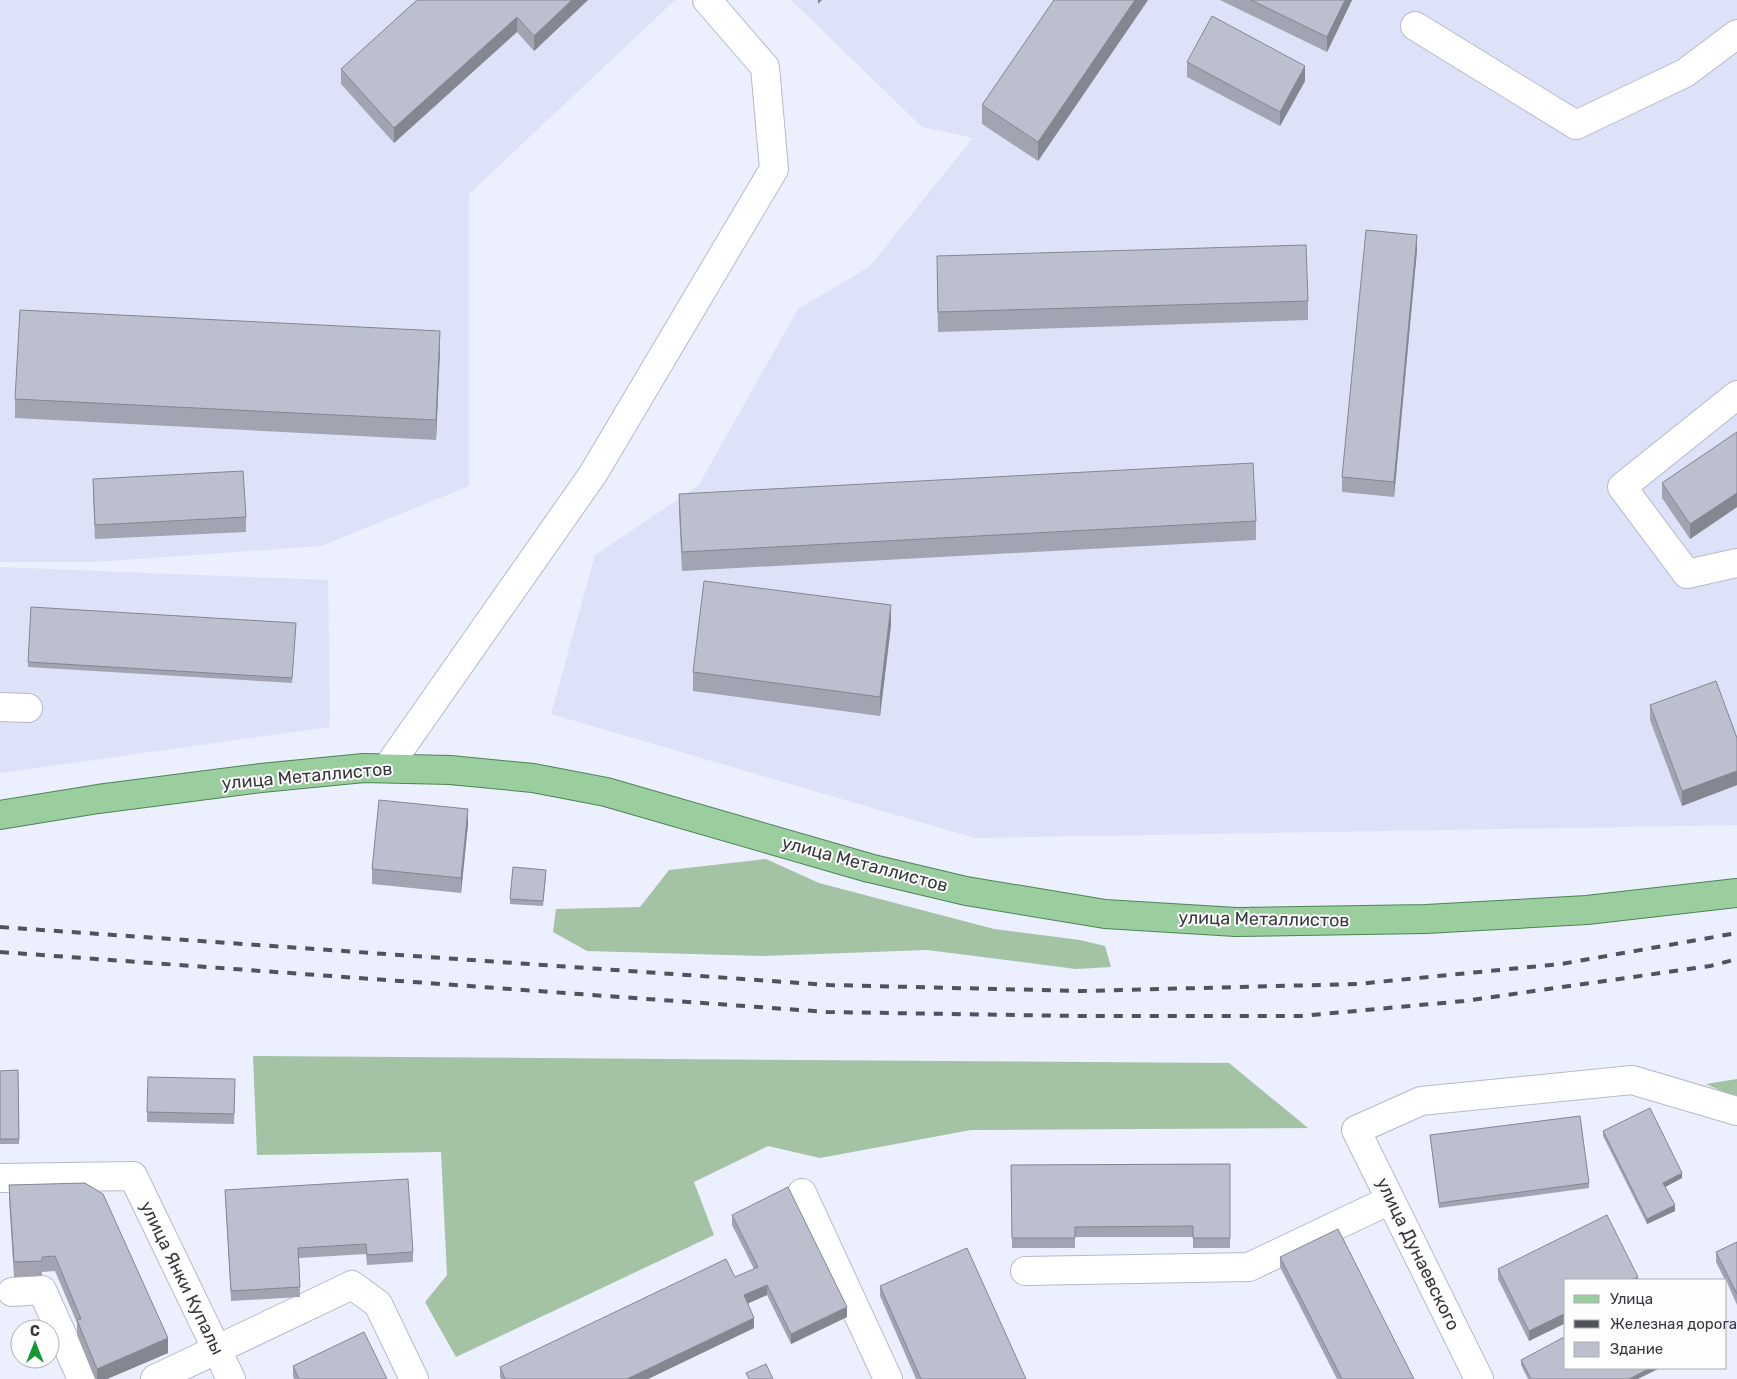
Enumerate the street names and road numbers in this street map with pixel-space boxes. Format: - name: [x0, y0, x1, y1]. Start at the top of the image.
- street label: улица Металлистов: [221, 758, 393, 794]
- street label: улица Металлистов: [779, 831, 951, 897]
- street label: улица Металлистов: [1178, 907, 1350, 931]
- street label: улица Дунаевского: [1371, 1174, 1465, 1334]
- street label: улица Янки Купалы: [135, 1198, 229, 1358]

